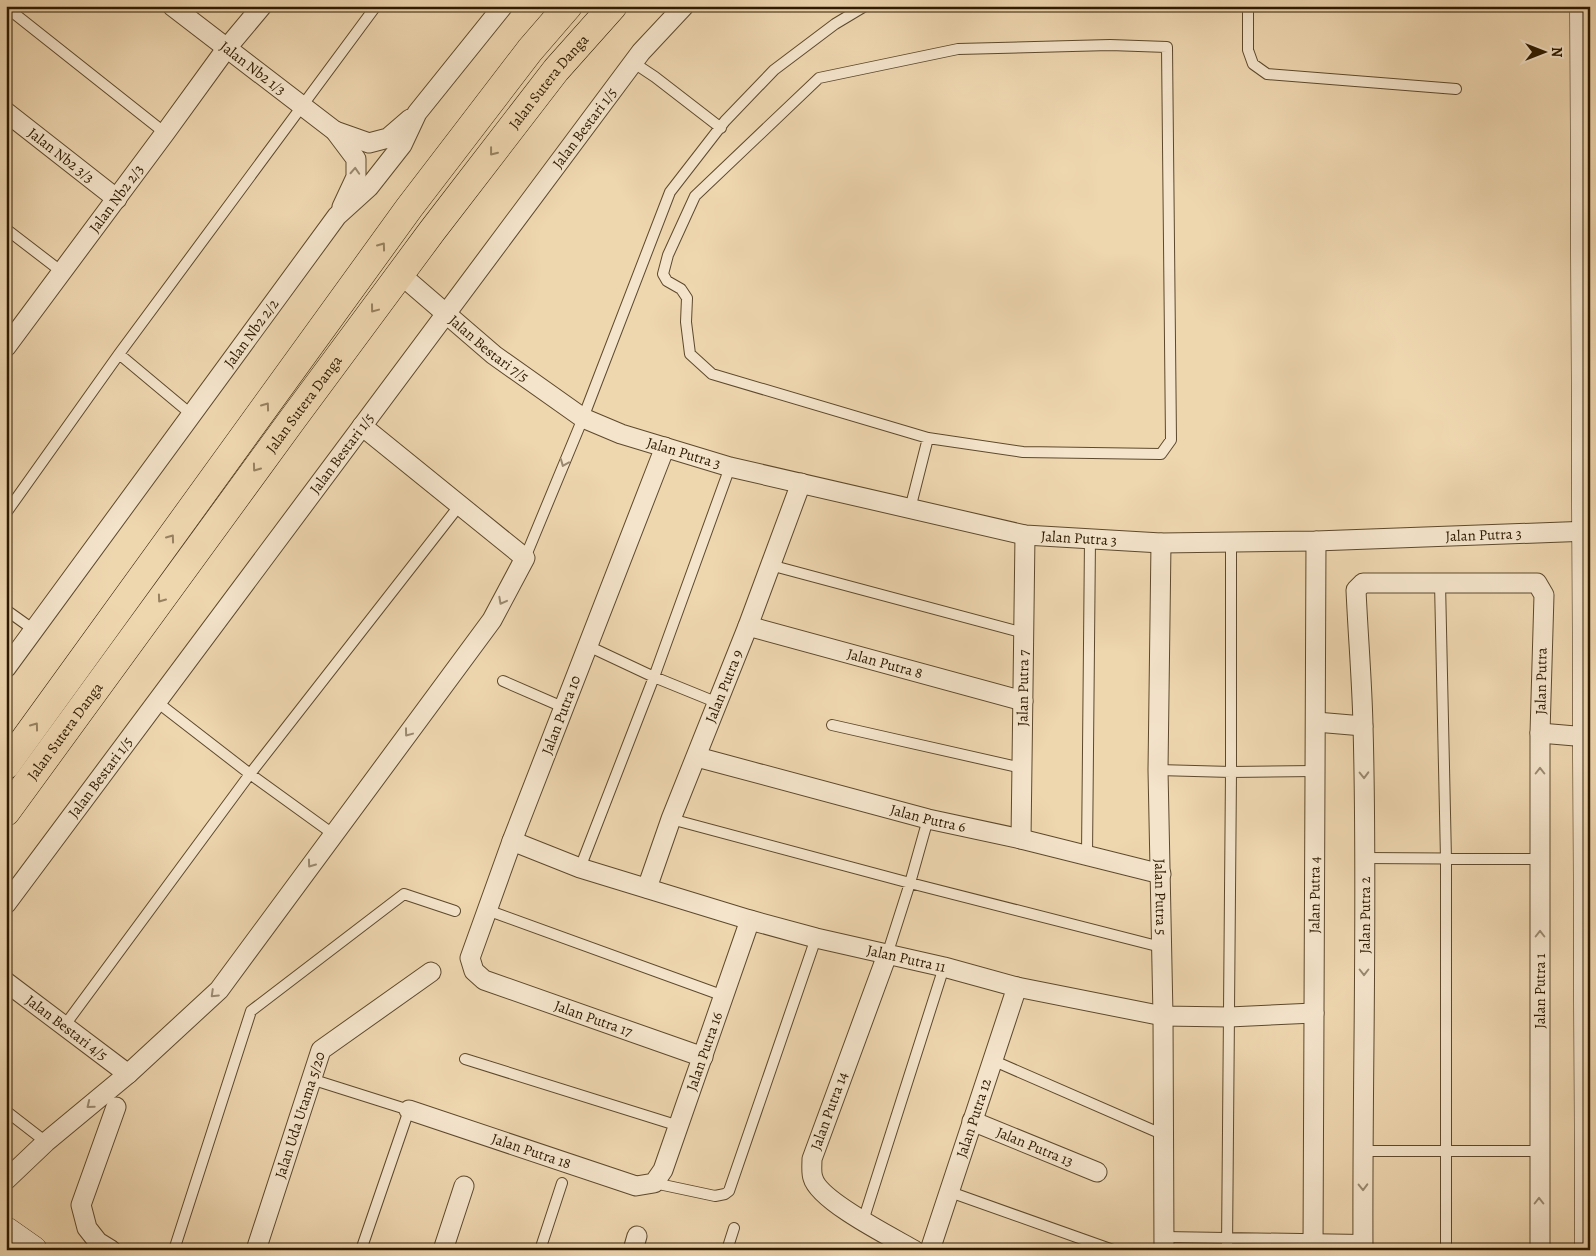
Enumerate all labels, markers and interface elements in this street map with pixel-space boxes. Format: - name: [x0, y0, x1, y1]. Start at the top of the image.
- north arrow: [1518, 28, 1568, 78]
- street label: Jalan Sutera Danga: [504, 30, 593, 133]
- street label: Jalan Nb2 1/3: [216, 36, 290, 100]
- text: N: [1547, 47, 1566, 57]
- street label: Jalan Bestari 1/5: [548, 83, 621, 172]
- street label: Jalan Nb2 3/3: [24, 123, 98, 188]
- one-way arrow: [490, 146, 499, 156]
- street label: Jalan Nb2 2/3: [84, 160, 148, 237]
- one-way arrow: [350, 167, 361, 175]
- one-way arrow: [376, 242, 385, 252]
- street label: Jalan Nb2 2/2: [219, 295, 283, 372]
- one-way arrow: [371, 303, 380, 313]
- street label: Jalan Bestari 7/5: [444, 310, 533, 387]
- street label: Jalan Sutera Danga: [261, 351, 347, 457]
- one-way arrow: [260, 402, 269, 412]
- street label: Jalan Bestari 1/5: [305, 409, 379, 498]
- street label: Jalan Putra 3: [644, 432, 723, 474]
- one-way arrow: [560, 458, 570, 467]
- one-way arrow: [254, 462, 262, 471]
- street label: Jalan Putra 3: [1445, 523, 1522, 546]
- street label: Jalan Putra 3: [1040, 526, 1118, 550]
- one-way arrow: [165, 534, 174, 543]
- one-way arrow: [158, 594, 167, 603]
- one-way arrow: [498, 596, 508, 605]
- street label: Jalan Putra 8: [845, 644, 925, 683]
- street label: Jalan Putra 9: [700, 647, 748, 726]
- street label: Jalan Putra: [1530, 647, 1552, 715]
- street label: Jalan Putra 7: [1012, 649, 1033, 726]
- street label: Jalan Putra 10: [537, 673, 585, 757]
- street label: Jalan Sutera Danga: [22, 678, 107, 784]
- one-way arrow: [29, 722, 38, 732]
- one-way arrow: [405, 727, 414, 737]
- street label: Jalan Bestari 1/5: [64, 733, 137, 822]
- one-way arrow: [1535, 767, 1545, 774]
- one-way arrow: [1359, 771, 1369, 779]
- street label: Jalan Putra 6: [888, 799, 968, 837]
- street label: Jalan Putra 4: [1304, 856, 1325, 934]
- one-way arrow: [308, 858, 317, 868]
- street label: Jalan Putra 5: [1150, 858, 1171, 936]
- street label: Jalan Putra 2: [1355, 876, 1375, 954]
- one-way arrow: [1535, 929, 1545, 937]
- street label: Jalan Putra 11: [865, 940, 948, 977]
- street label: Jalan Putra 1: [1530, 953, 1550, 1029]
- one-way arrow: [1358, 968, 1369, 976]
- one-way arrow: [211, 988, 220, 997]
- street label: Jalan Bestari 4/5: [22, 990, 112, 1065]
- street label: Jalan Putra 17: [552, 995, 636, 1042]
- street label: Jalan Putra 16: [681, 1009, 727, 1094]
- street label: Jalan Uda Utama 5/20: [270, 1049, 330, 1181]
- street label: Jalan Putra 14: [806, 1069, 853, 1153]
- street label: Jalan Putra 12: [951, 1076, 996, 1160]
- one-way arrow: [87, 1099, 96, 1108]
- street label: Jalan Putra 13: [993, 1122, 1077, 1171]
- street label: Jalan Putra 18: [489, 1128, 574, 1174]
- one-way arrow: [1357, 1183, 1368, 1191]
- one-way arrow: [1534, 1197, 1544, 1204]

